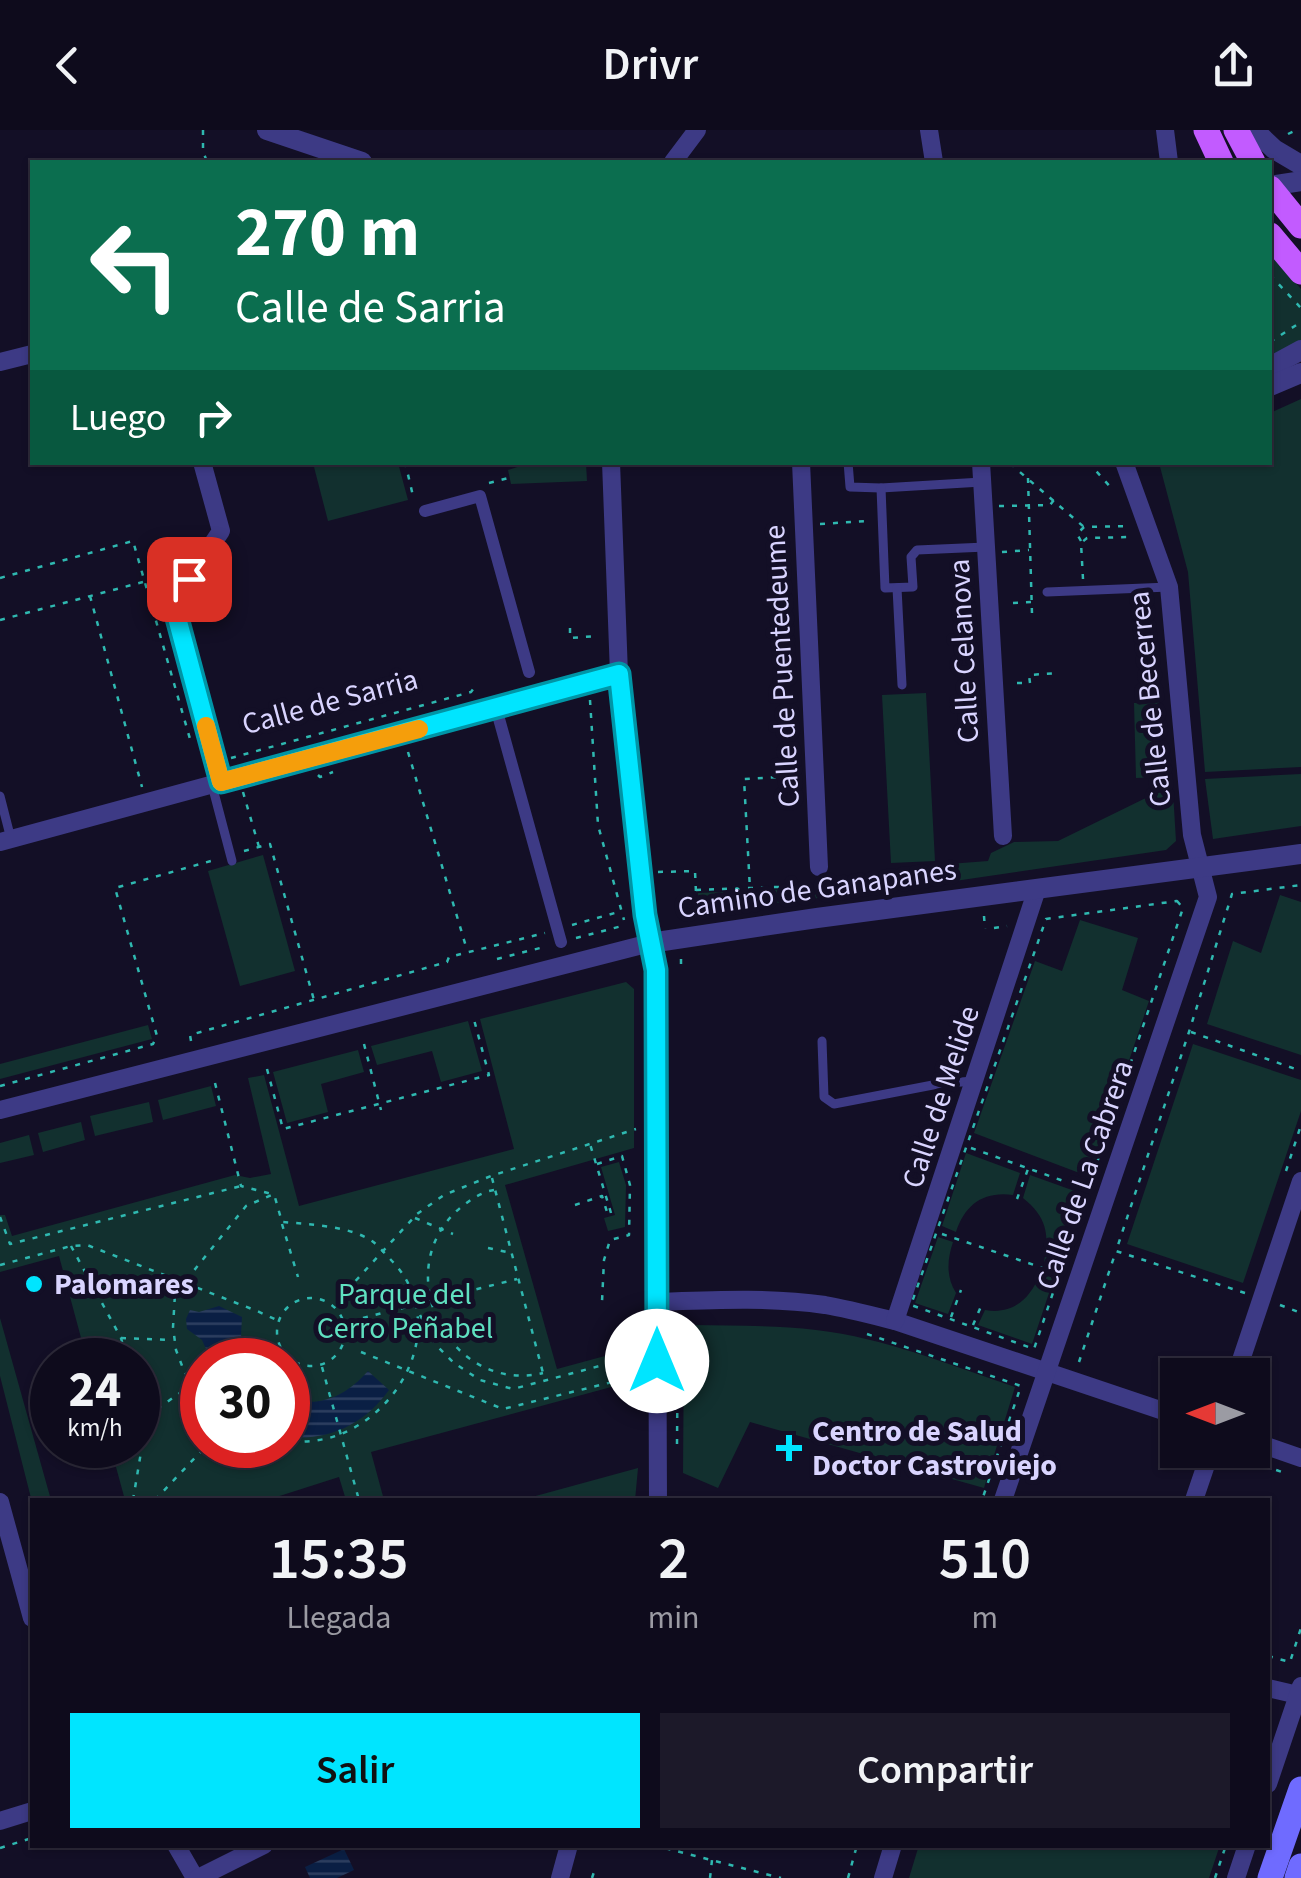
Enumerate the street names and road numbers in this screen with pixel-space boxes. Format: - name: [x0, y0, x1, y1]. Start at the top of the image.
- street label: Calle de Puentedeume: [753, 524, 811, 808]
- street label: Calle Celanova: [938, 558, 990, 744]
- street label: Calle de Becerrea: [1117, 589, 1183, 809]
- street label: Calle de Sarria: [237, 658, 423, 746]
- street label: Camino de Ganapanes: [675, 848, 959, 930]
- street label: Calle de Melide: [891, 1000, 991, 1194]
- street label: Calle de La Cabrera: [1026, 1054, 1144, 1296]

